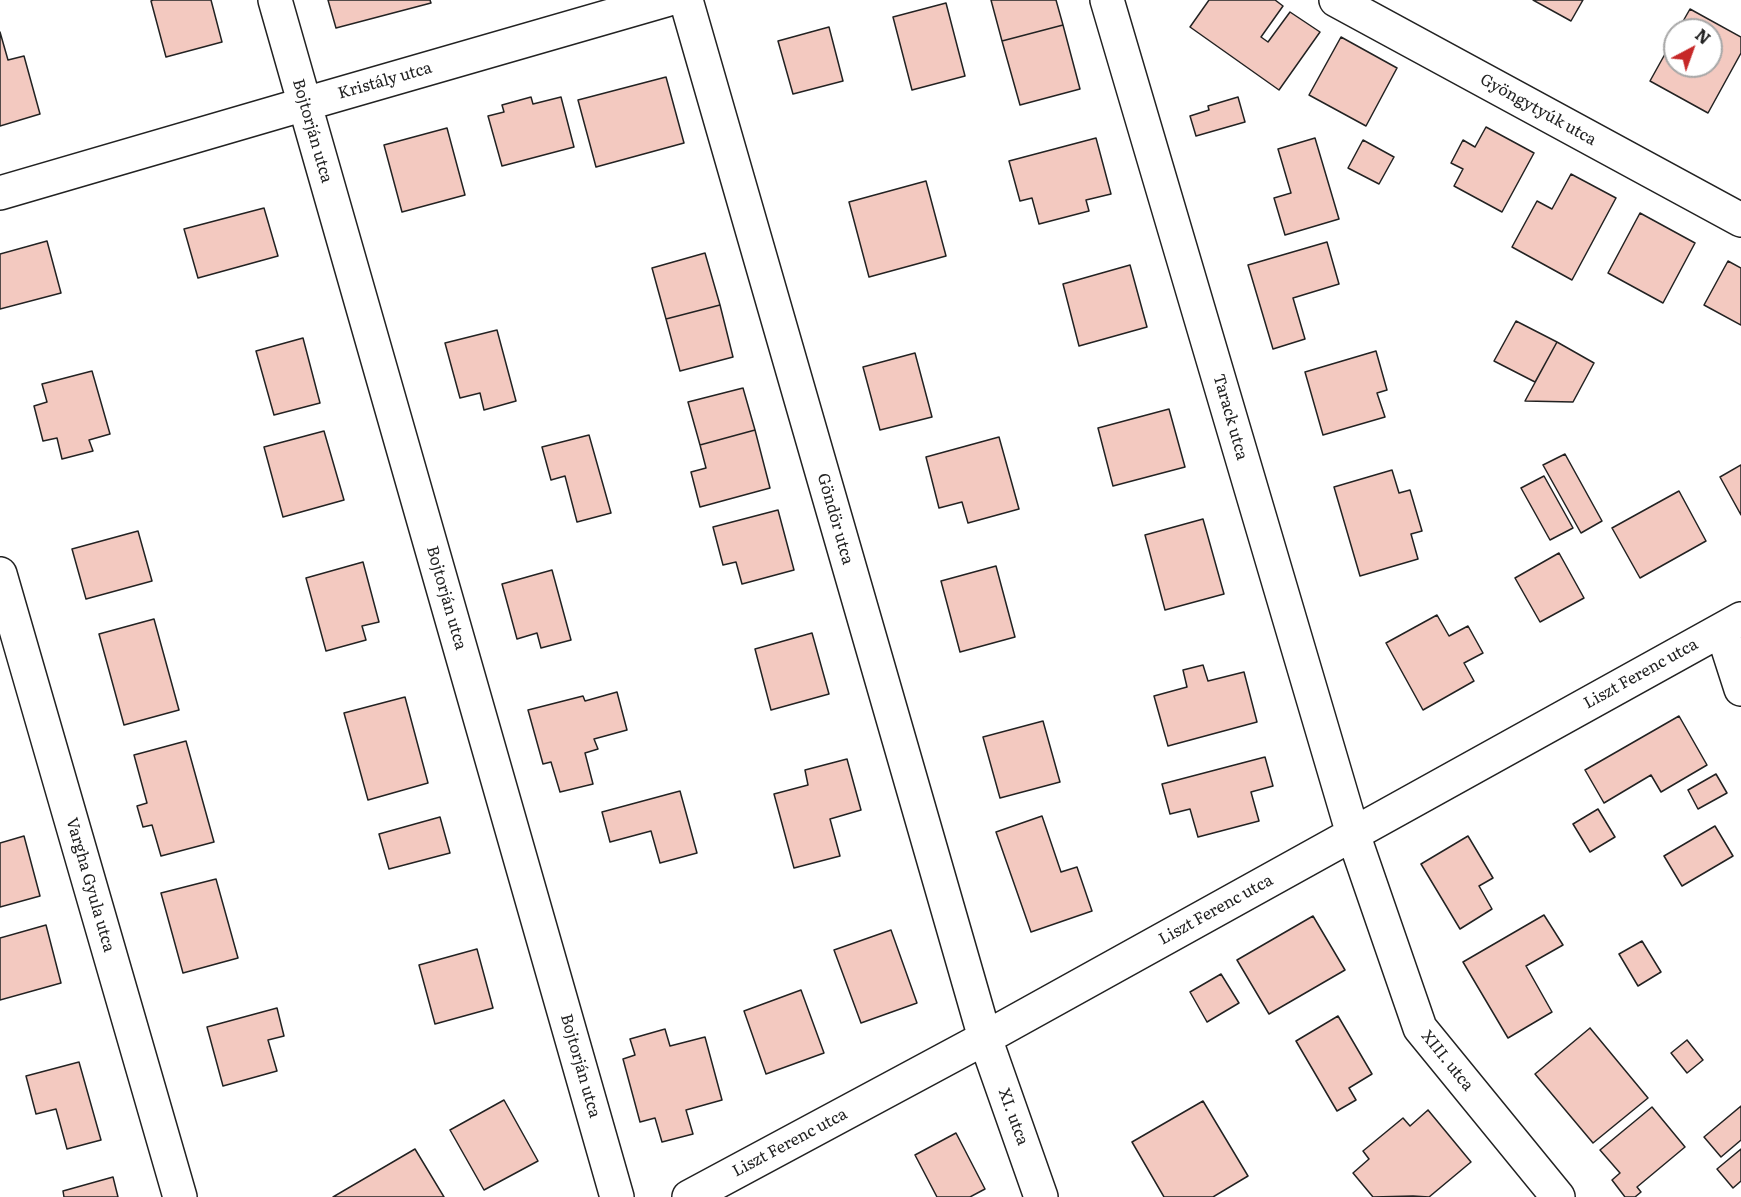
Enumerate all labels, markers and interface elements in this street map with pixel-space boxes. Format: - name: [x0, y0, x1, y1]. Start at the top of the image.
- north arrow: [1663, 18, 1723, 78]
- text: N: [1691, 22, 1716, 49]
- street label: Kristály utca: [336, 58, 434, 104]
- street label: Gyöngytyúk utca: [1477, 70, 1599, 150]
- street label: Bojtorján utca: [288, 77, 336, 185]
- street label: Tarack utca: [1209, 372, 1251, 462]
- street label: Göndör utca: [813, 471, 857, 567]
- street label: Bojtorján utca: [422, 544, 470, 652]
- street label: Liszt Ferenc utca: [1581, 635, 1701, 713]
- street label: Vargha Gyula utca: [62, 816, 118, 954]
- street label: Liszt Ferenc utca: [1156, 871, 1276, 949]
- street label: Bojtorján utca: [556, 1012, 604, 1120]
- street label: XIII. utca: [1417, 1027, 1477, 1095]
- street label: XI. utca: [994, 1086, 1032, 1148]
- street label: Liszt Ferenc utca: [729, 1105, 851, 1181]

